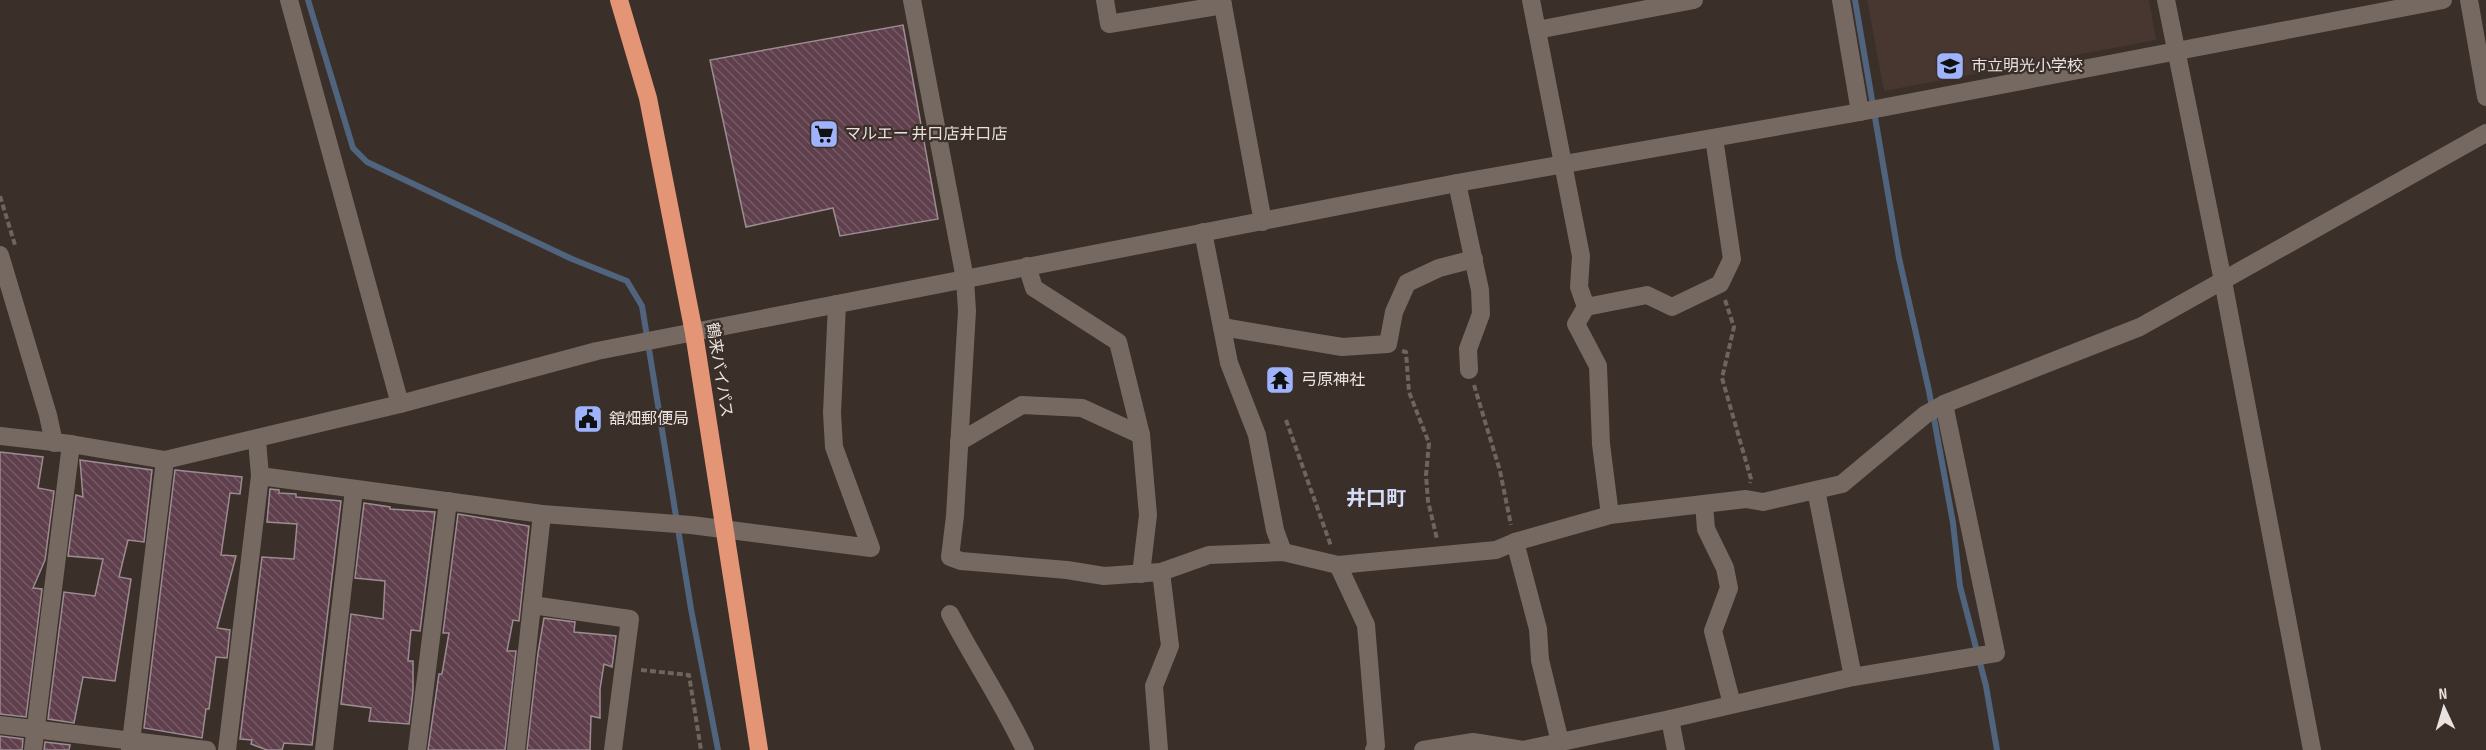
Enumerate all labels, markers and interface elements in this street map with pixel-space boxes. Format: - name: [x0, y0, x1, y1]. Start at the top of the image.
- school or university icon: 市立明光小学校: [1934, 50, 1966, 82]
- place label: 市立明光小学校: [1971, 57, 2083, 76]
- supermarket icon: マルエー 井口店井口店: [808, 118, 840, 150]
- place label: マルエー 井口店井口店: [845, 125, 1008, 144]
- street label: 鶴来バイパス: [702, 321, 736, 419]
- temple icon: 弓原神社: [1264, 364, 1296, 396]
- place label: 弓原神社: [1301, 371, 1365, 390]
- public building icon: 舘畑郵便局: [572, 403, 604, 435]
- place label: 舘畑郵便局: [609, 410, 689, 429]
- district label: 井口町: [1346, 487, 1406, 511]
- north arrow: [2414, 678, 2474, 738]
- text: N: [2438, 685, 2448, 704]

